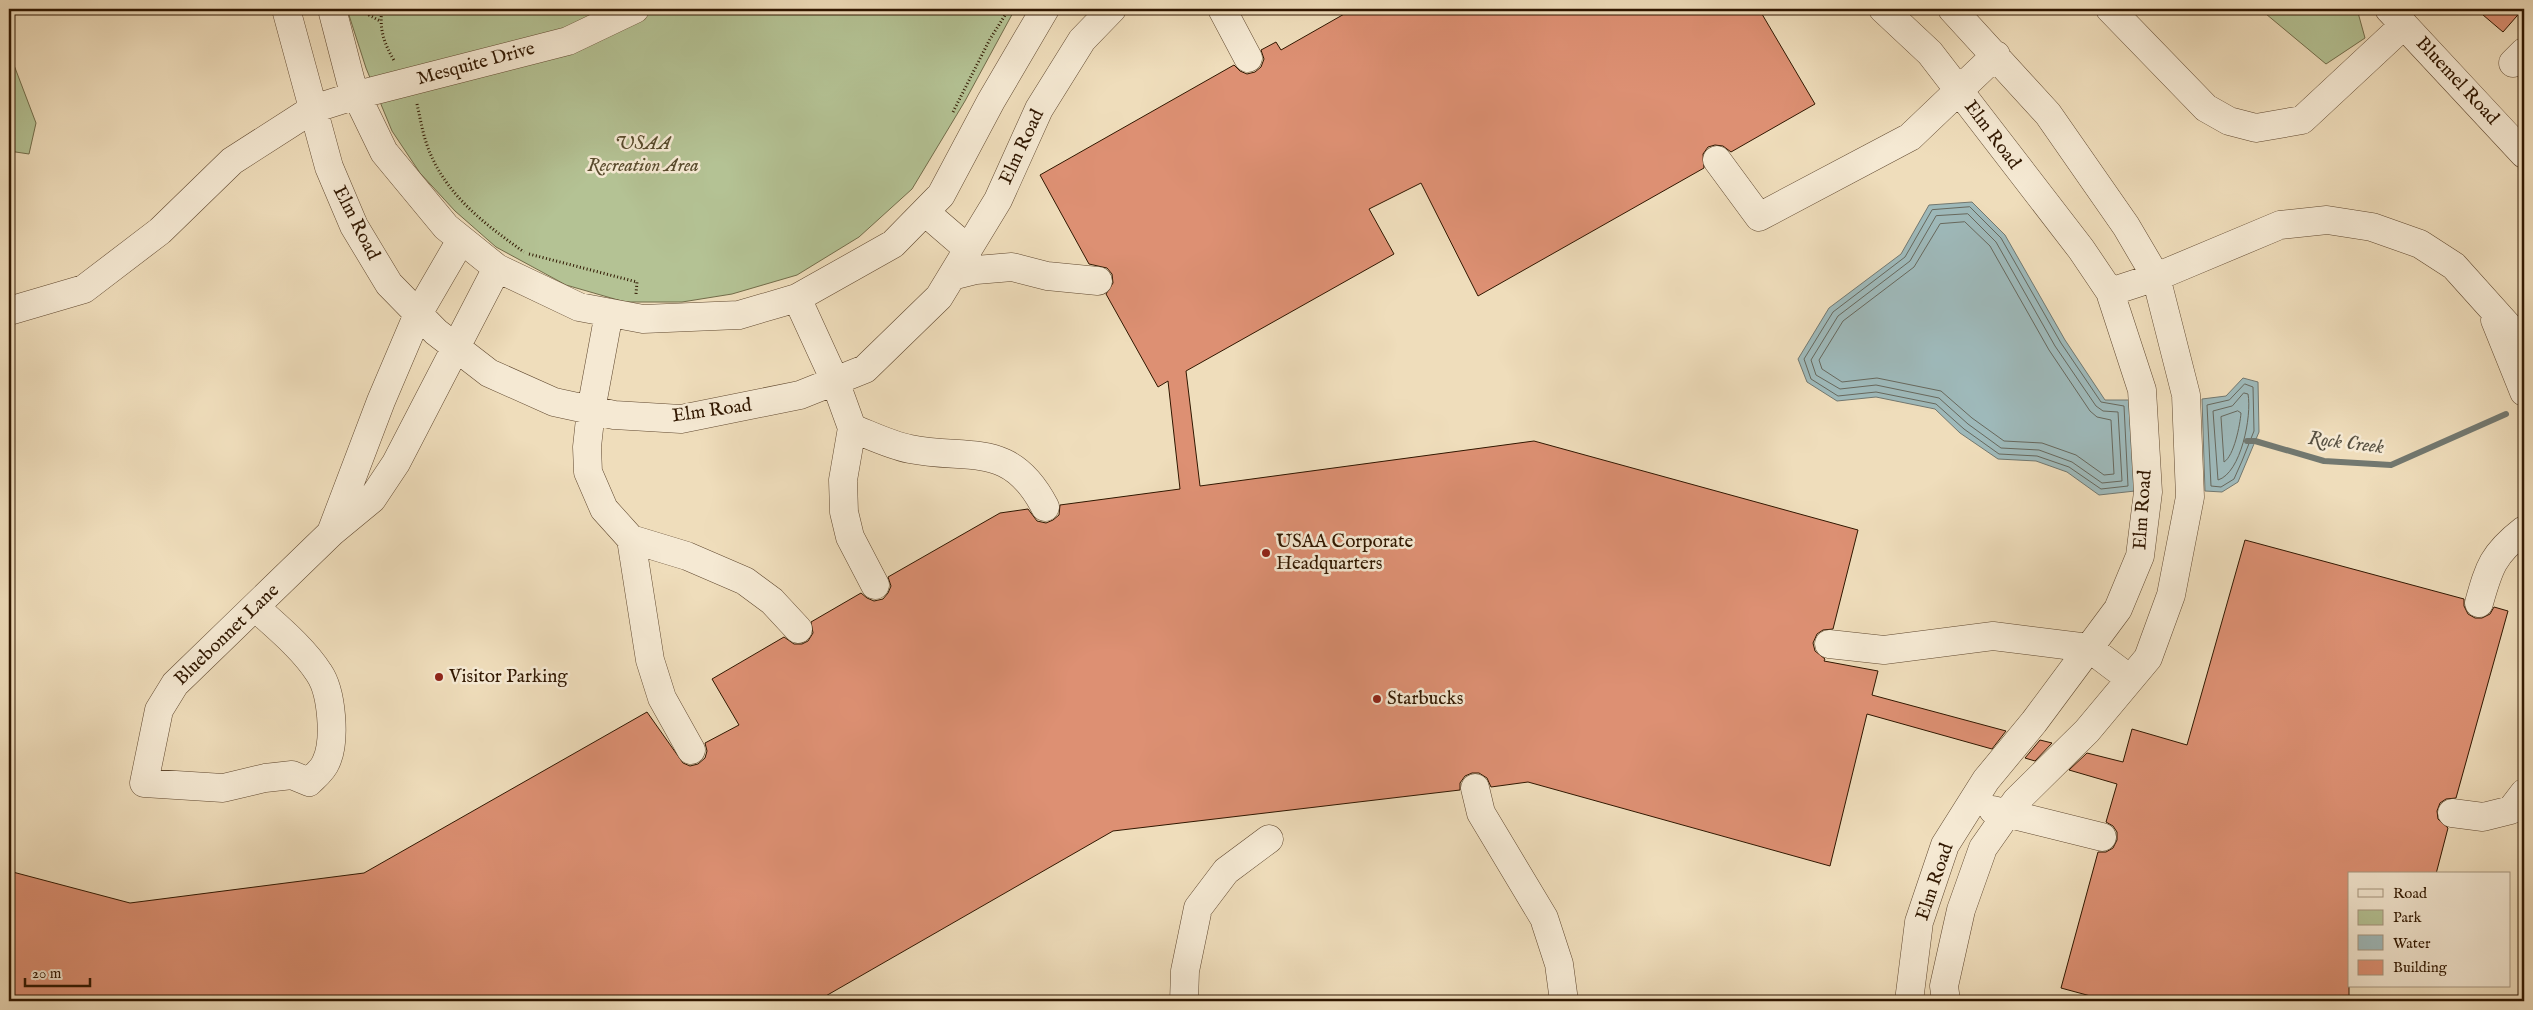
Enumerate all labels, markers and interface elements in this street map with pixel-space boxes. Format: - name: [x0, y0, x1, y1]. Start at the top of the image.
- street label: Bluemel Road: [2410, 32, 2505, 131]
- street label: Mesquite Drive: [414, 37, 538, 91]
- street label: Elm Road: [1958, 96, 2026, 175]
- street label: Elm Road: [994, 105, 1050, 188]
- park label: USAA Recreation Area: [587, 132, 699, 178]
- street label: Elm Road: [327, 182, 385, 265]
- street label: Elm Road: [671, 393, 754, 428]
- water label: Rock Creek: [2307, 426, 2385, 460]
- street label: Elm Road: [2128, 468, 2158, 551]
- place label: USAA Corporate Headquarters: [1276, 530, 1413, 576]
- marker: USAA Corporate Headquarters: [1260, 547, 1272, 559]
- street label: Bluebonnet Lane: [169, 579, 285, 691]
- place label: Visitor Parking: [448, 665, 568, 689]
- marker: Visitor Parking: [433, 671, 445, 683]
- place label: Starbucks: [1387, 687, 1463, 711]
- marker: Starbucks: [1371, 693, 1383, 705]
- street label: Elm Road: [1911, 839, 1960, 924]
- legend: [2348, 872, 2510, 988]
- text: Road: [2393, 884, 2428, 903]
- text: Park: [2393, 908, 2423, 927]
- text: Water: [2393, 934, 2431, 953]
- scale bar: [25, 955, 90, 987]
- text: Building: [2393, 958, 2448, 977]
- text: 20 m: [32, 964, 62, 983]

